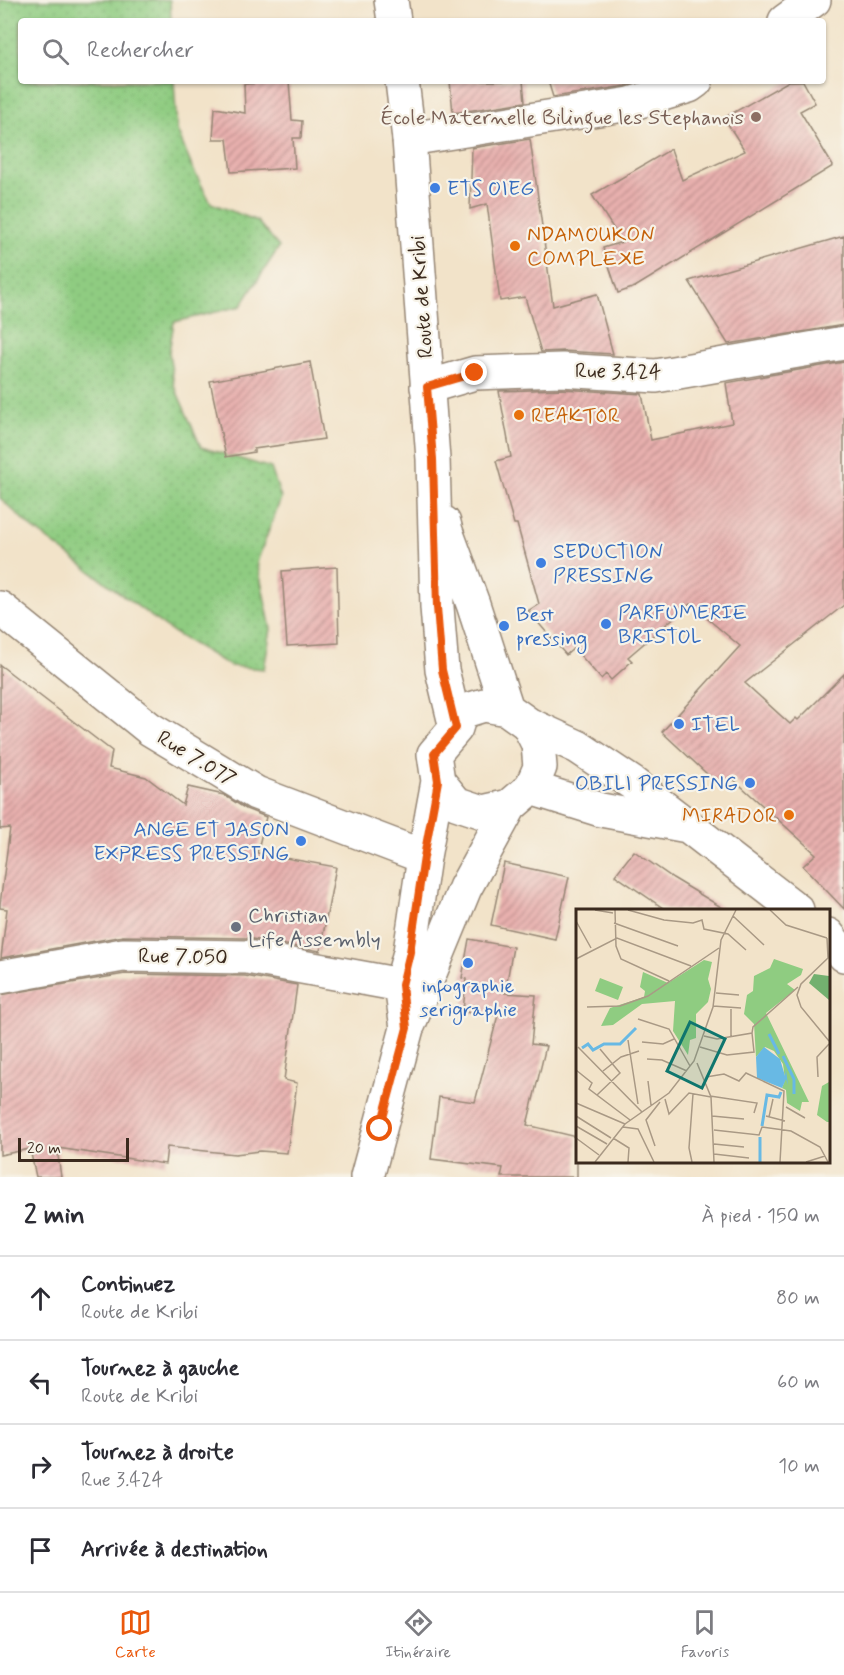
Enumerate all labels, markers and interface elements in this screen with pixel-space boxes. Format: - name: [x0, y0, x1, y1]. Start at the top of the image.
- search box: [18, 18, 826, 84]
- icon: search: [39, 35, 72, 68]
- text: Rechercher: [87, 37, 194, 65]
- place label: École Maternelle Bilingue les Stephanois: [381, 104, 744, 134]
- marker: École Maternelle Bilingue les Stephanois: [749, 110, 763, 124]
- place label: ETS OIEG: [447, 175, 534, 203]
- marker: ETS OIEG: [428, 181, 442, 195]
- place label: NDAMOUKON COMPLEXE: [527, 221, 655, 273]
- street label: Route de Kribi: [404, 234, 440, 359]
- marker: NDAMOUKON COMPLEXE: [508, 239, 522, 253]
- street label: Rue 3.424: [575, 357, 661, 387]
- route end: [461, 359, 487, 385]
- place label: REAKTOR: [531, 402, 620, 430]
- marker: REAKTOR: [512, 408, 526, 422]
- place label: SEDUCTION PRESSING: [553, 538, 664, 590]
- marker: SEDUCTION PRESSING: [534, 556, 548, 570]
- place label: PARFUMERIE BRISTOL: [618, 599, 747, 651]
- place label: Best pressing: [516, 601, 587, 654]
- marker: PARFUMERIE BRISTOL: [599, 617, 613, 631]
- marker: Best pressing: [497, 619, 511, 633]
- place label: ITEL: [691, 711, 740, 739]
- marker: ITEL: [672, 717, 686, 731]
- street label: Rue 7.077: [152, 724, 241, 794]
- place label: OBILI PRESSING: [575, 770, 738, 798]
- marker: OBILI PRESSING: [743, 776, 757, 790]
- place label: MIRADOR: [682, 802, 777, 830]
- marker: MIRADOR: [782, 808, 796, 822]
- place label: ANGE ET JASON EXPRESS PRESSING: [93, 816, 289, 868]
- marker: ANGE ET JASON EXPRESS PRESSING: [294, 834, 308, 848]
- place label: Christian Life Assembly: [248, 902, 381, 954]
- inset map: [576, 909, 829, 1162]
- marker: Christian Life Assembly: [229, 920, 243, 934]
- street label: Rue 7.050: [138, 942, 228, 972]
- marker: infographie serigraphie: [461, 956, 475, 970]
- place label: infographie serigraphie: [419, 972, 517, 1025]
- route start: [366, 1115, 392, 1141]
- scale bar: [18, 1135, 129, 1162]
- text: 20 m: [27, 1138, 61, 1159]
- text: 2 min: [24, 1199, 85, 1233]
- text: À pied · 150 m: [702, 1203, 820, 1230]
- text: Continuez: [81, 1271, 175, 1299]
- icon: ahead: [24, 1282, 57, 1315]
- text: 80 m: [776, 1285, 820, 1312]
- text: Route de Kribi: [81, 1299, 198, 1326]
- text: Tournez à gauche: [81, 1355, 239, 1383]
- icon: left: [24, 1366, 57, 1399]
- text: 60 m: [777, 1369, 820, 1396]
- text: Route de Kribi: [81, 1383, 198, 1410]
- text: Tournez à droite: [81, 1439, 234, 1467]
- icon: right: [24, 1450, 57, 1483]
- text: 10 m: [778, 1453, 820, 1480]
- text: Rue 3.424: [81, 1467, 163, 1494]
- icon: arrive: [24, 1534, 57, 1567]
- text: Arrivée à destination: [81, 1536, 268, 1564]
- tab: Carte: [115, 1606, 156, 1663]
- tab: Itinéraire: [385, 1606, 451, 1663]
- tab: Favoris: [681, 1606, 729, 1663]

